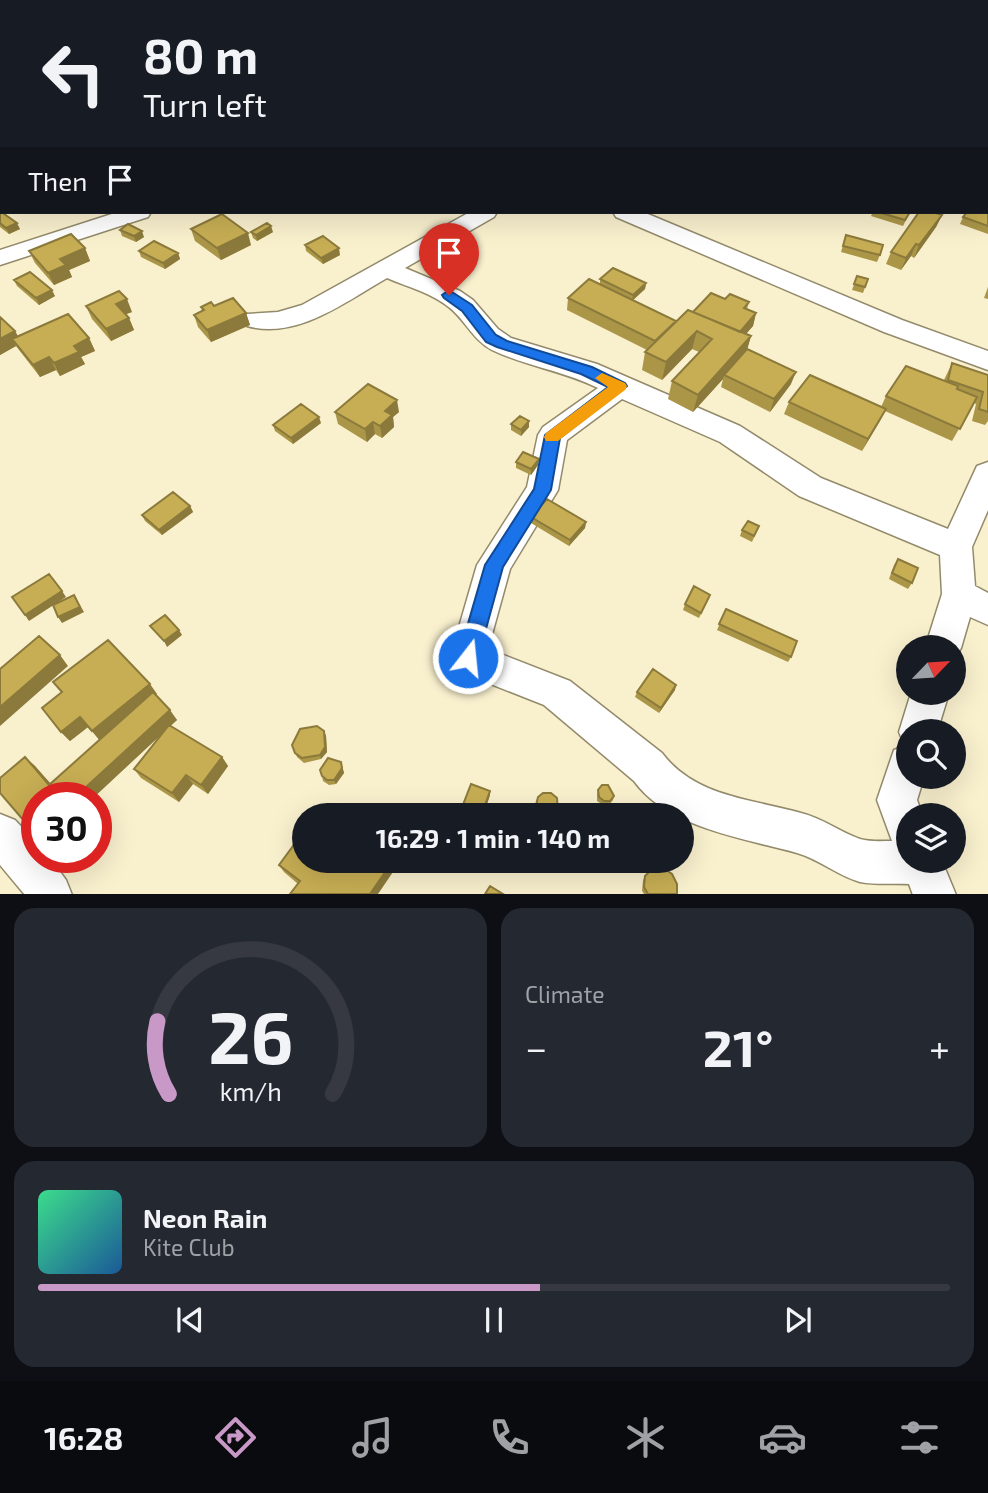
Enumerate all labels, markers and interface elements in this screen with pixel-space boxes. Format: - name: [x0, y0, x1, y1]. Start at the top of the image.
- text: 80 m: [143, 25, 258, 84]
- icon: left: [28, 28, 119, 119]
- text: Turn left: [143, 85, 267, 123]
- icon: arrive: [101, 161, 139, 199]
- text: Then: [28, 165, 87, 196]
- pin: [419, 223, 479, 295]
- icon: arrive: [430, 234, 468, 272]
- position arrow: [431, 621, 505, 695]
- north arrow: [896, 635, 966, 705]
- map controls: [896, 635, 966, 873]
- button: search: [896, 719, 966, 789]
- speed limit sign: 30: [21, 782, 112, 873]
- button: layers: [896, 803, 966, 873]
- text: 16:29 · 1 min · 140 m: [376, 822, 610, 853]
- text: Climate: [525, 980, 605, 1008]
- text: 26: [208, 991, 293, 1079]
- text: 21°: [703, 1015, 773, 1077]
- text: −: [525, 1024, 547, 1070]
- text: +: [929, 1024, 950, 1070]
- text: km/h: [219, 1075, 282, 1105]
- text: Neon Rain: [143, 1202, 267, 1233]
- text: Kite Club: [143, 1233, 235, 1261]
- icon: previous: [171, 1301, 209, 1339]
- icon: pause: [475, 1301, 513, 1339]
- icon: next: [779, 1301, 817, 1339]
- icon: directions: [211, 1413, 260, 1462]
- icon: music: [348, 1413, 397, 1462]
- icon: phone: [485, 1413, 534, 1462]
- icon: climate: [621, 1413, 670, 1462]
- icon: car: [758, 1413, 807, 1462]
- icon: filters: [895, 1413, 944, 1462]
- text: 16:28: [44, 1418, 123, 1456]

